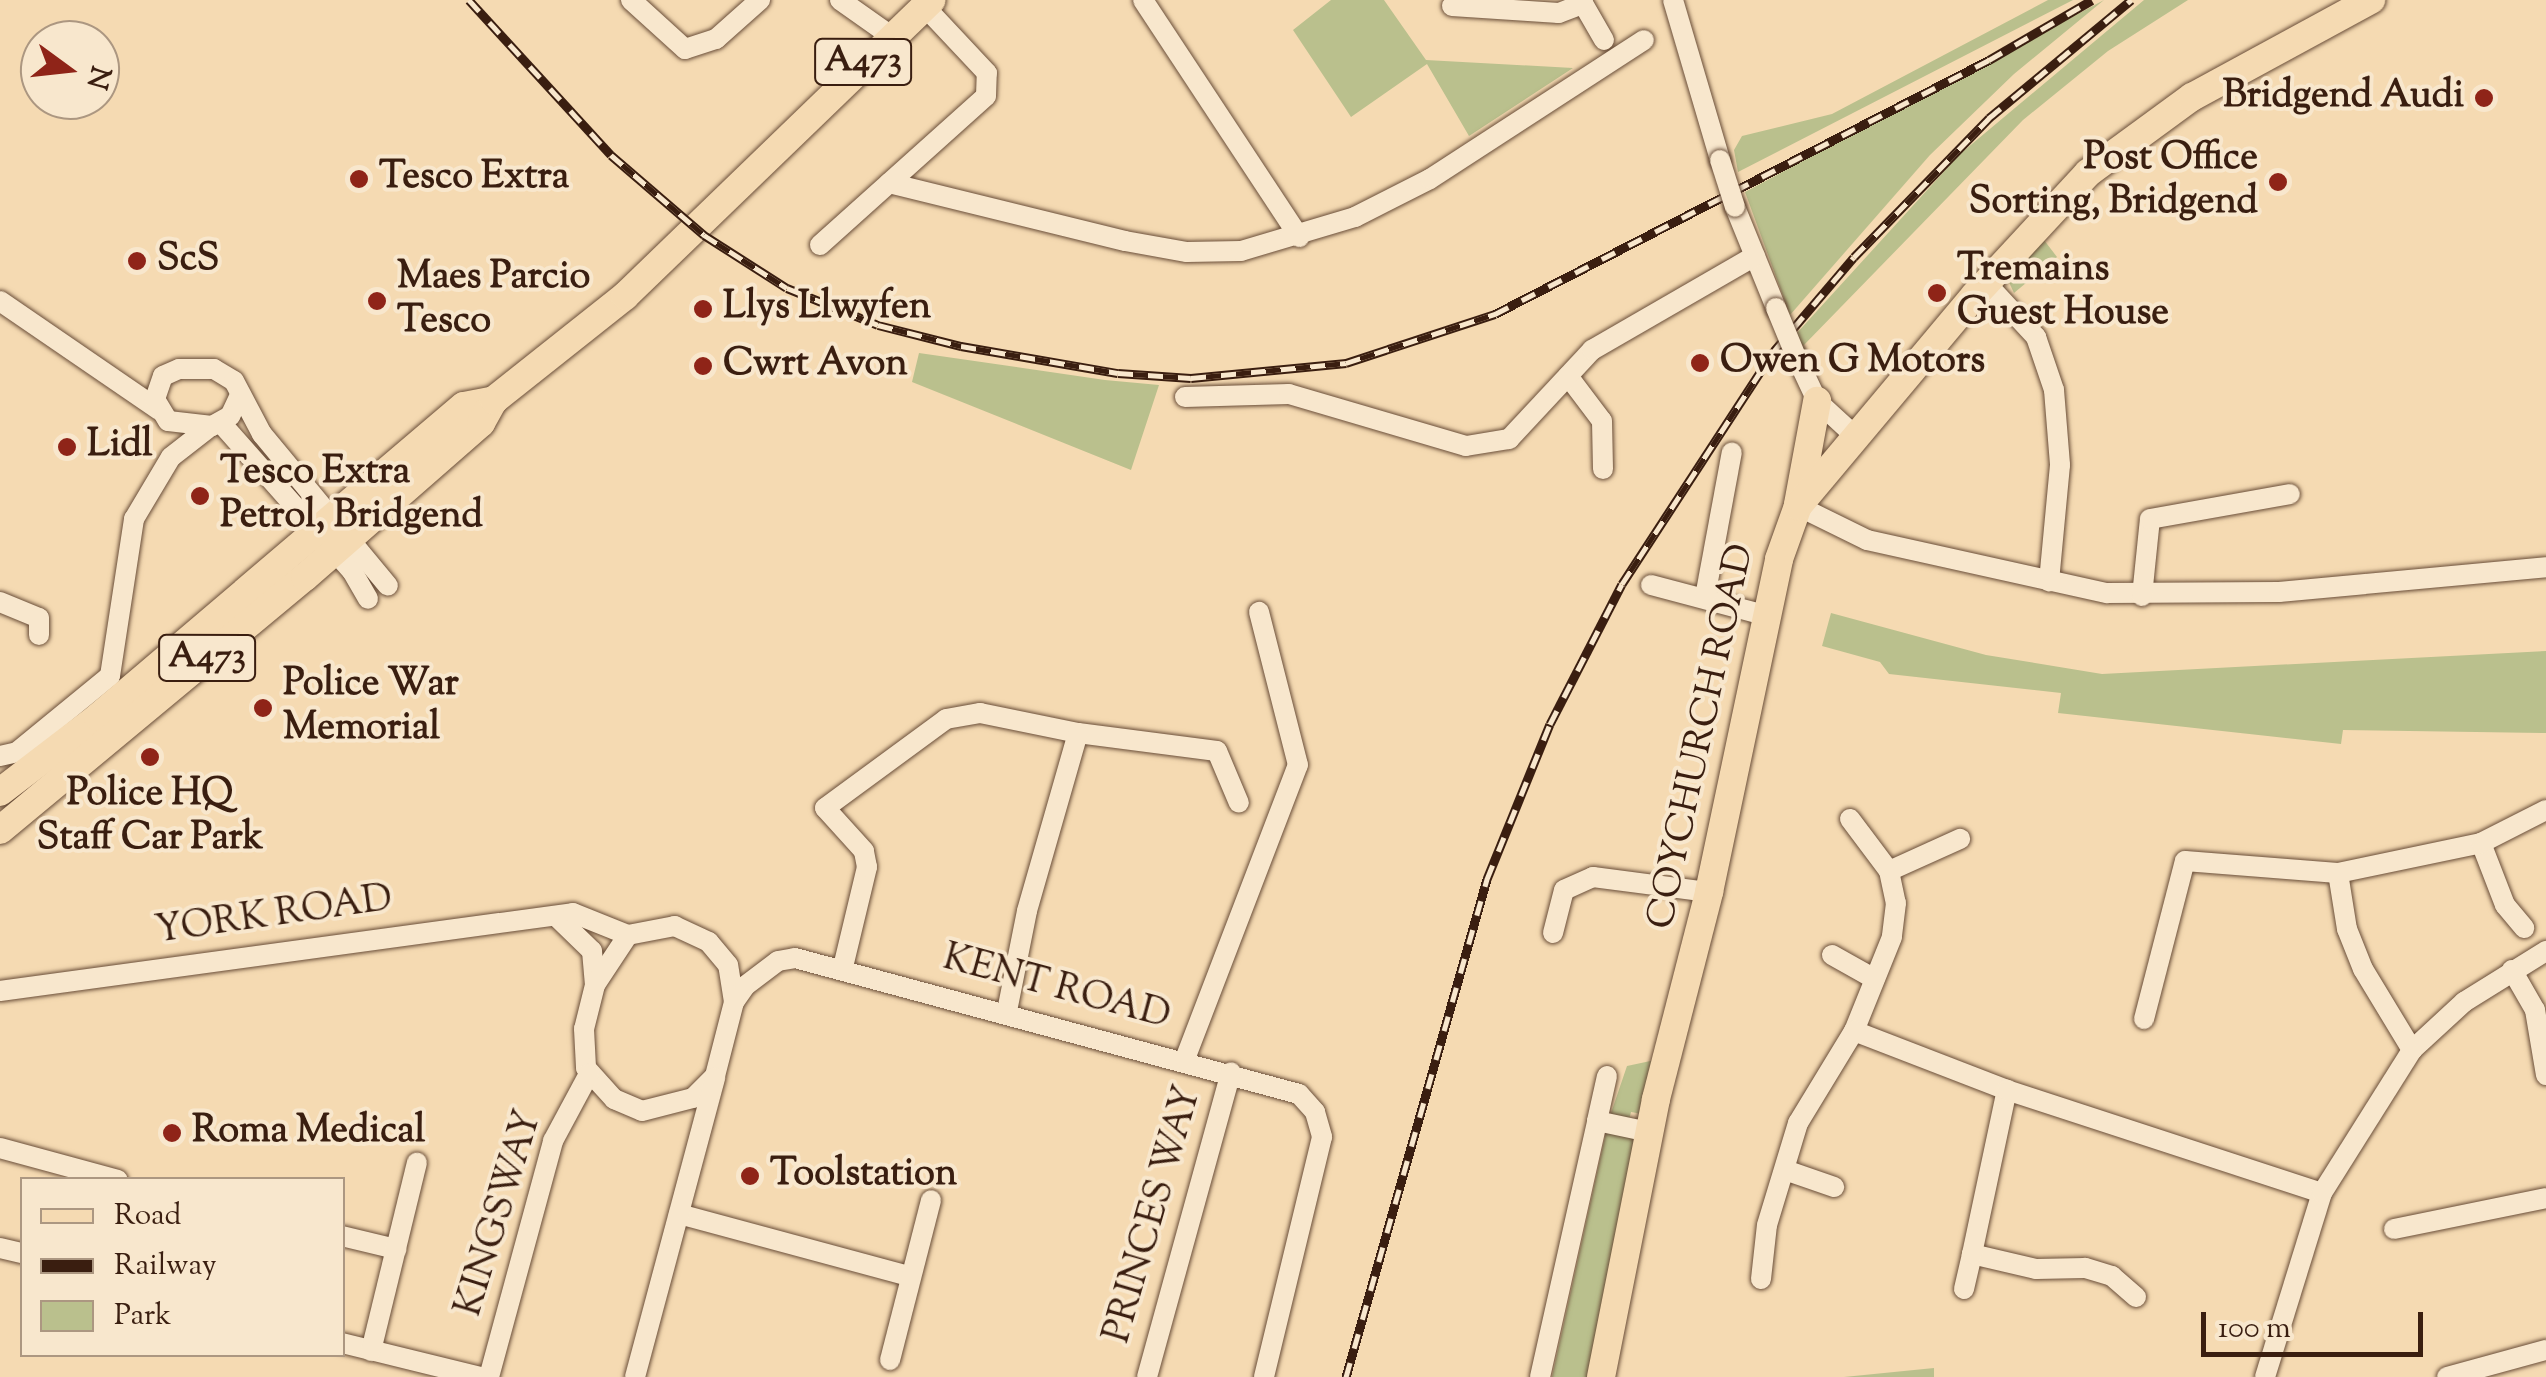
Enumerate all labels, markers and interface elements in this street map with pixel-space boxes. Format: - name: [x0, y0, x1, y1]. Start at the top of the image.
- north arrow: [20, 20, 120, 120]
- road number: A473: [813, 32, 913, 92]
- text: N: [75, 61, 119, 93]
- place label: Bridgend Audi: [2223, 75, 2464, 121]
- marker: Bridgend Audi: [2473, 87, 2495, 109]
- place label: Post Office Sorting, Bridgend: [1969, 137, 2258, 226]
- place label: Tesco Extra: [379, 156, 569, 202]
- marker: Tesco Extra: [348, 168, 370, 190]
- marker: Post Office Sorting, Bridgend: [2267, 171, 2289, 193]
- place label: ScS: [157, 238, 219, 284]
- place label: Tremains Guest House: [1957, 248, 2169, 338]
- marker: ScS: [126, 250, 148, 272]
- place label: Maes Parcio Tesco: [397, 256, 590, 346]
- marker: Tremains Guest House: [1926, 282, 1948, 304]
- place label: Llys Llwyfen: [723, 286, 931, 332]
- marker: Maes Parcio Tesco: [366, 290, 388, 312]
- marker: Llys Llwyfen: [692, 298, 714, 320]
- place label: Owen G Motors: [1720, 340, 1985, 386]
- place label: Cwrt Avon: [723, 343, 908, 389]
- marker: Owen G Motors: [1689, 352, 1711, 374]
- marker: Cwrt Avon: [692, 355, 714, 377]
- place label: Lidl: [87, 424, 153, 470]
- marker: Lidl: [56, 436, 78, 458]
- place label: Tesco Extra Petrol, Bridgend: [220, 451, 483, 540]
- marker: Tesco Extra Petrol, Bridgend: [189, 485, 211, 507]
- street label: COYCHURCH ROAD: [1640, 540, 1766, 934]
- road number: A473: [157, 628, 257, 688]
- place label: Police War Memorial: [283, 663, 459, 752]
- marker: Police War Memorial: [252, 697, 274, 719]
- marker: Police HQ Staff Car Park: [139, 746, 161, 768]
- place label: Police HQ Staff Car Park: [37, 773, 263, 862]
- street label: YORK ROAD: [153, 878, 395, 956]
- street label: KENT ROAD: [937, 937, 1175, 1041]
- street label: PRINCES WAY: [1097, 1081, 1213, 1349]
- street label: KINGSWAY: [448, 1106, 554, 1322]
- place label: Roma Medical: [192, 1110, 425, 1156]
- marker: Roma Medical: [161, 1122, 183, 1144]
- place label: Toolstation: [770, 1153, 957, 1199]
- marker: Toolstation: [739, 1165, 761, 1187]
- legend: [20, 1177, 345, 1357]
- text: Road: [114, 1195, 181, 1238]
- text: Railway: [114, 1245, 217, 1288]
- scale bar: [2206, 1292, 2428, 1354]
- text: Park: [114, 1295, 171, 1338]
- text: 100 m: [2218, 1308, 2291, 1351]

